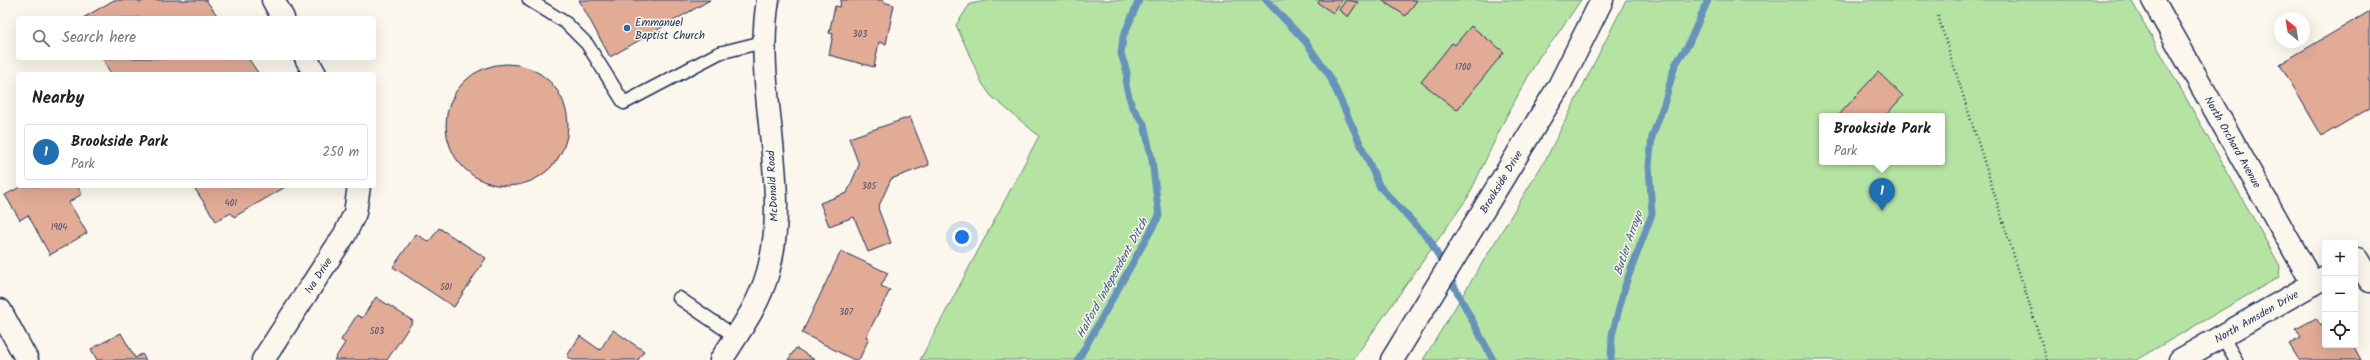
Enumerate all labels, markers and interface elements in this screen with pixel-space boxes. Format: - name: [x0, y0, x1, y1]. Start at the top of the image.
- north arrow: [2274, 12, 2310, 48]
- place label: Emmanuel Baptist Church: [635, 14, 705, 45]
- search box: [16, 16, 376, 60]
- marker: Emmanuel Baptist Church: [622, 23, 632, 33]
- text: Search here: [62, 26, 136, 50]
- icon: search: [30, 27, 52, 49]
- house number: 303: [853, 27, 867, 42]
- house number: 1700: [1455, 60, 1471, 75]
- text: Nearby: [32, 85, 84, 112]
- street label: North Orchard Avenue: [2199, 93, 2265, 192]
- popup: [1819, 113, 1945, 165]
- text: Brookside Park: [1834, 117, 1930, 141]
- text: Brookside Park: [71, 130, 168, 154]
- text: Park: [1834, 141, 1857, 162]
- text: 1: [44, 142, 48, 163]
- text: 250 m: [322, 142, 359, 163]
- street label: Brookside Drive: [1475, 147, 1528, 217]
- street label: McDonald Road: [762, 149, 784, 222]
- text: Park: [71, 154, 95, 175]
- pin: 1: [1869, 178, 1895, 211]
- house number: 305: [862, 179, 877, 194]
- house number: 401: [225, 196, 237, 211]
- water label: Butler Arroyo: [1609, 207, 1649, 278]
- water label: Halford Independent Ditch: [1071, 213, 1154, 342]
- house number: 1904: [51, 220, 67, 235]
- your location: [952, 227, 972, 247]
- map controls: [2322, 240, 2358, 348]
- button: +: [2322, 240, 2358, 276]
- street label: Iva Drive: [300, 254, 338, 298]
- button: −: [2322, 276, 2358, 312]
- house number: 501: [440, 280, 452, 295]
- street label: North Amsden Drive: [2211, 286, 2302, 348]
- house number: 307: [839, 305, 854, 320]
- button: locate: [2322, 312, 2358, 348]
- house number: 503: [370, 324, 384, 339]

